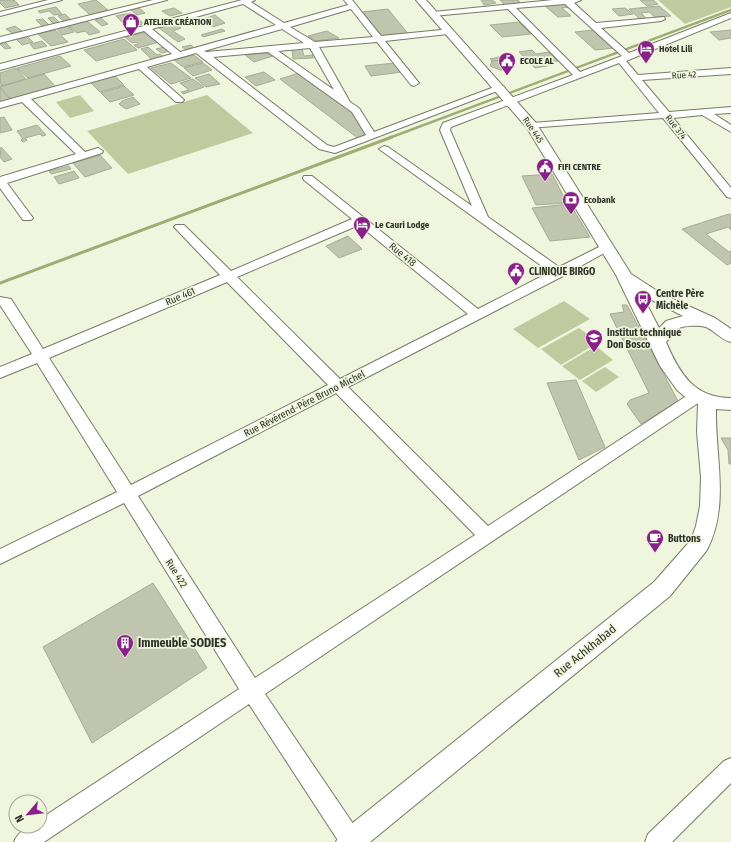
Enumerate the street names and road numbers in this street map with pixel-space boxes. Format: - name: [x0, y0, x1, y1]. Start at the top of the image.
- street label: Rue 42: [671, 69, 697, 81]
- street label: Rue 374: [663, 113, 689, 142]
- street label: Rue 445: [521, 115, 545, 145]
- street label: Rue 418: [386, 240, 418, 269]
- street label: Rue 461: [164, 285, 197, 309]
- street label: Rue Révérend-Père Bruno Michel: [242, 368, 367, 440]
- street label: Rue 422: [163, 557, 190, 591]
- street label: Rue Achkhabad: [551, 622, 619, 680]

